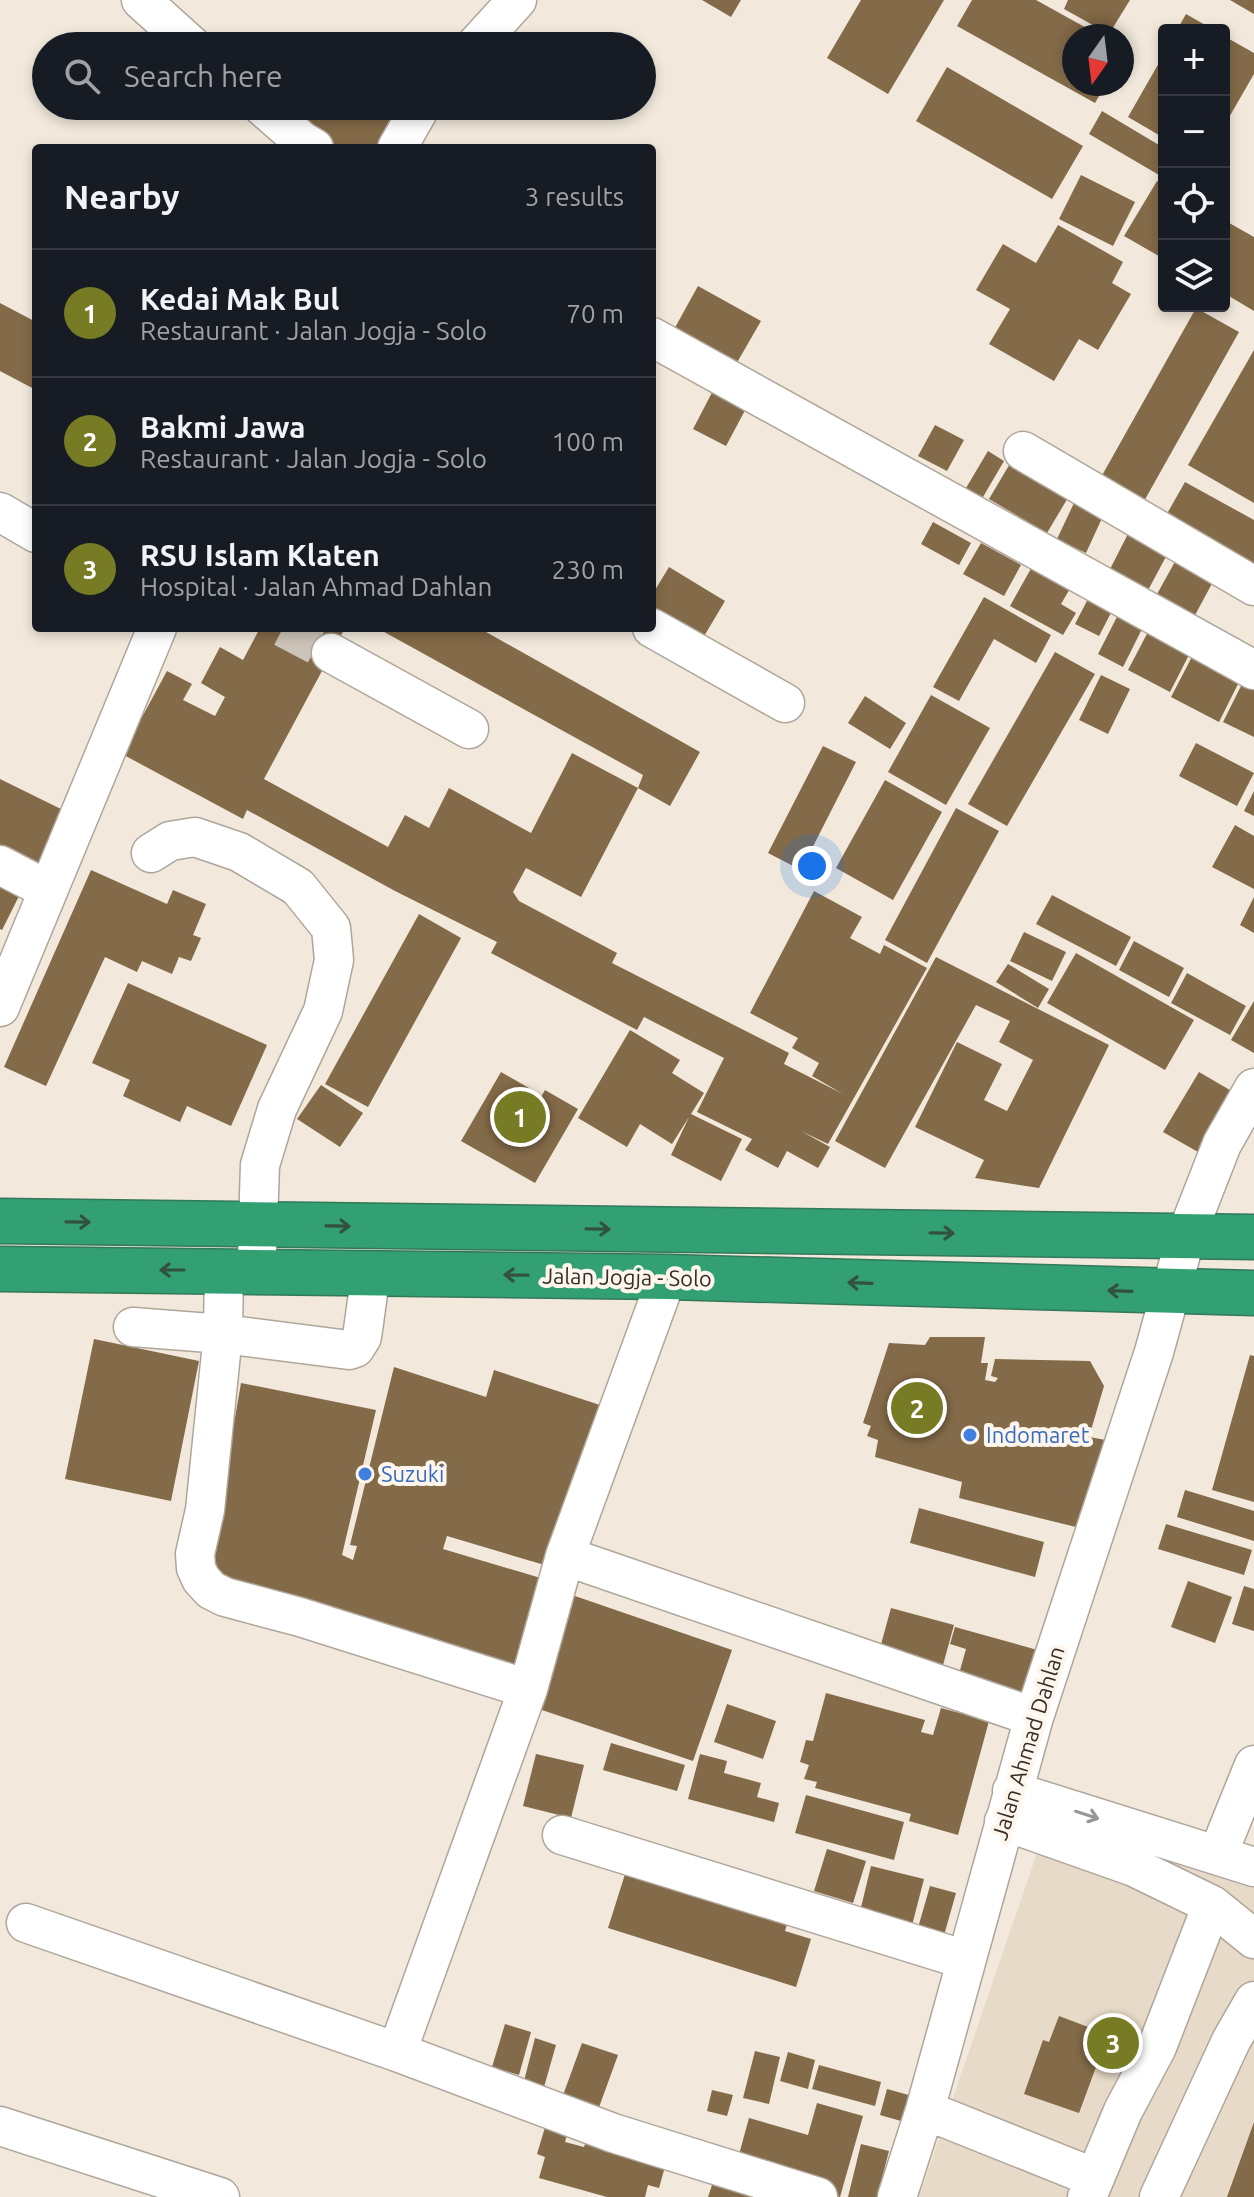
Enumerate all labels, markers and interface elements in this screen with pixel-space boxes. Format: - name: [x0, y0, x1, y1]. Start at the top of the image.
- north arrow: [1062, 24, 1134, 96]
- map controls: [1158, 24, 1230, 312]
- button: +: [1158, 24, 1230, 96]
- search box: [32, 32, 656, 120]
- icon: search: [60, 54, 104, 98]
- text: Search here: [124, 59, 283, 93]
- button: −: [1158, 96, 1230, 168]
- button: locate: [1158, 168, 1230, 240]
- text: Nearby: [64, 177, 179, 215]
- text: 3 results: [525, 182, 624, 211]
- button: layers: [1158, 240, 1230, 312]
- text: Kedai Mak Bul: [140, 282, 339, 316]
- text: 1: [83, 299, 97, 328]
- text: 70 m: [566, 299, 624, 328]
- text: Restaurant · Jalan Jogja - Solo: [140, 316, 487, 345]
- text: Bakmi Jawa: [140, 410, 306, 444]
- text: 2: [83, 427, 97, 456]
- text: 100 m: [552, 427, 624, 456]
- text: Restaurant · Jalan Jogja - Solo: [140, 444, 487, 473]
- text: RSU Islam Klaten: [140, 538, 380, 572]
- text: 3: [83, 555, 97, 584]
- text: 230 m: [552, 555, 624, 584]
- text: Hospital · Jalan Ahmad Dahlan: [140, 572, 492, 601]
- your location: [792, 846, 832, 886]
- pin: 1: [494, 1087, 546, 1147]
- one-way arrow: [64, 1214, 91, 1230]
- one-way arrow: [324, 1218, 351, 1234]
- one-way arrow: [584, 1221, 611, 1237]
- one-way arrow: [928, 1225, 955, 1241]
- one-way arrow: [159, 1262, 186, 1278]
- street label: Jalan Jogja - Solo: [542, 1263, 712, 1290]
- one-way arrow: [503, 1267, 530, 1282]
- one-way arrow: [847, 1276, 874, 1291]
- one-way arrow: [1107, 1283, 1134, 1298]
- pin: 2: [891, 1378, 943, 1438]
- place label: Indomaret: [986, 1422, 1090, 1447]
- marker: Indomaret: [961, 1426, 979, 1444]
- place label: Suzuki: [381, 1461, 444, 1486]
- marker: Suzuki: [356, 1465, 374, 1483]
- street label: Jalan Ahmad Dahlan: [986, 1643, 1069, 1843]
- one-way arrow: [1073, 1808, 1099, 1823]
- pin: 3: [1087, 2013, 1139, 2073]

